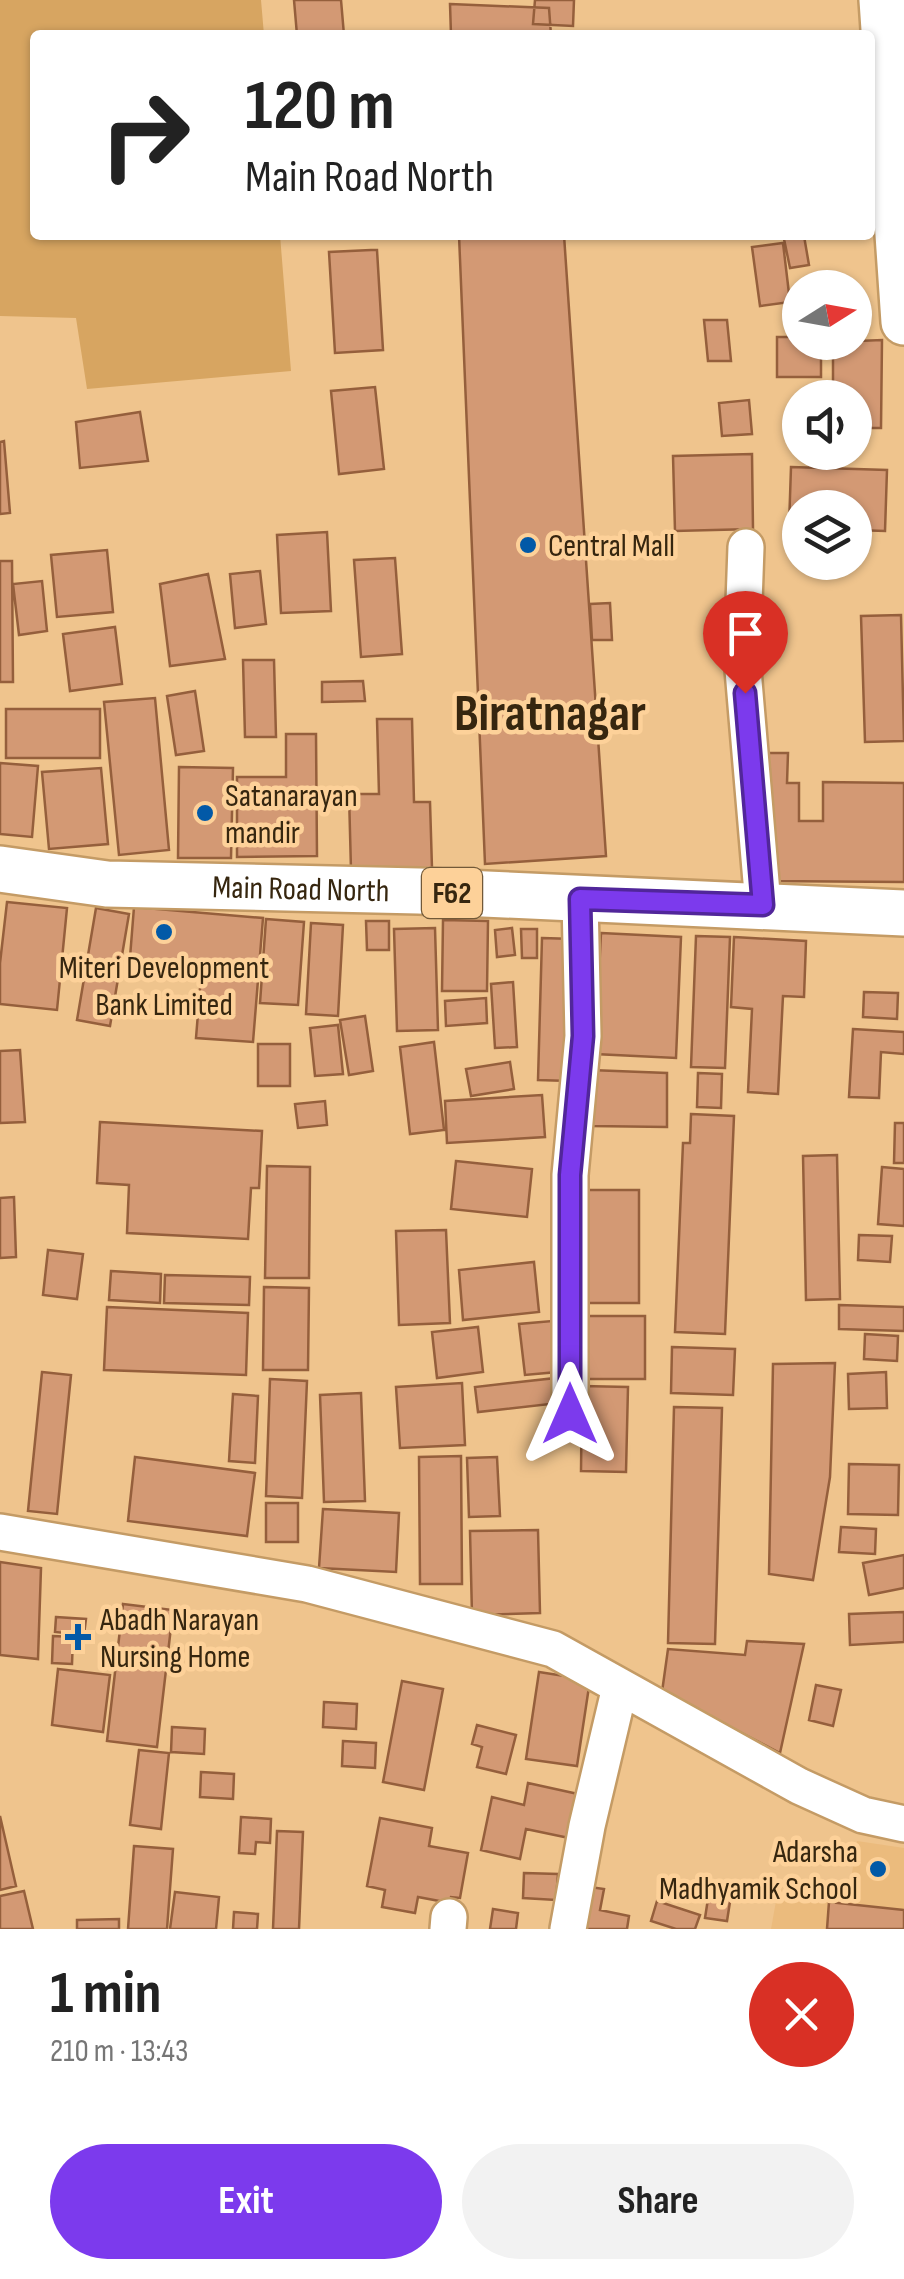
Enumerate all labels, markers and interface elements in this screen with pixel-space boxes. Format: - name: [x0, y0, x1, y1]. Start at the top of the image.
- text: 120 m: [245, 65, 395, 149]
- icon: right: [80, 70, 210, 200]
- text: Main Road North: [245, 150, 494, 205]
- north arrow: [782, 270, 872, 360]
- map controls: [782, 270, 872, 580]
- button: sound: [782, 380, 872, 470]
- button: layers: [782, 490, 872, 580]
- place label: Central Mall: [548, 527, 675, 566]
- marker: Central Mall: [517, 534, 539, 556]
- pin: [703, 591, 788, 694]
- icon: arrive: [718, 606, 773, 661]
- district label: Biratnagar: [454, 683, 646, 746]
- place label: Satanarayan mandir: [225, 777, 358, 853]
- marker: Satanarayan mandir: [194, 802, 216, 824]
- street label: Main Road North: [212, 868, 390, 911]
- road number: F62: [422, 868, 482, 918]
- marker: Miteri Development Bank Limited: [153, 921, 175, 943]
- place label: Miteri Development Bank Limited: [59, 949, 269, 1025]
- position arrow: [518, 1362, 622, 1466]
- place label: Abadh Narayan Nursing Home: [99, 1601, 259, 1677]
- marker: Abadh Narayan Nursing Home: [65, 1624, 91, 1650]
- place label: Adarsha Madhyamik School: [659, 1833, 858, 1909]
- marker: Adarsha Madhyamik School: [867, 1858, 889, 1880]
- text: 1 min: [50, 1958, 162, 2030]
- button: close: [749, 1962, 854, 2067]
- text: 210 m · 13:43: [50, 2032, 189, 2071]
- button: Exit: [50, 2144, 442, 2259]
- button: Share: [462, 2144, 854, 2259]

